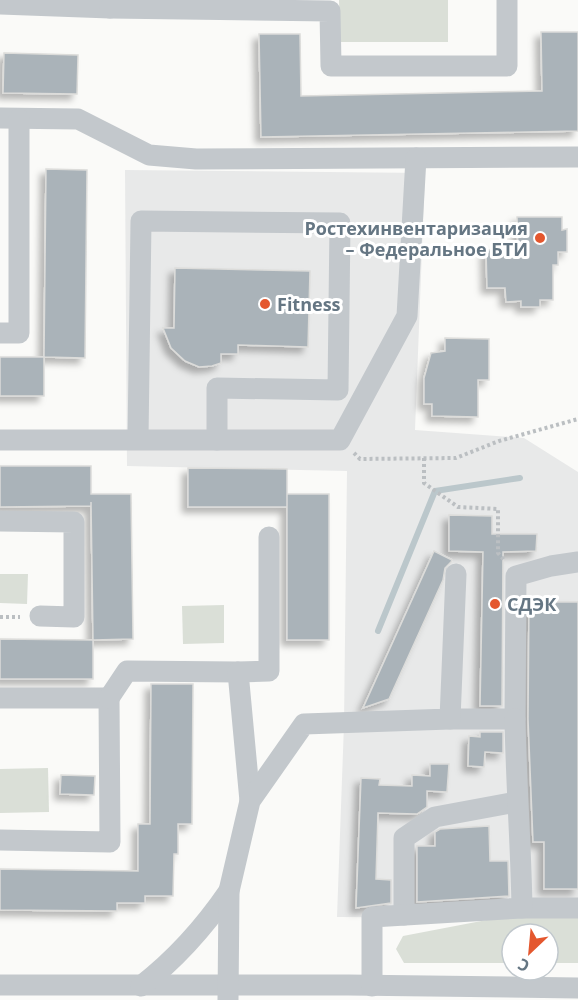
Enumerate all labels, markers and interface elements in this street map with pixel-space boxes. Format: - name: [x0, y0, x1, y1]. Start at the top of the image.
- place label: Ростехинвентаризация – Федеральное БТИ: [304, 216, 528, 261]
- marker: Ростехинвентаризация – Федеральное БТИ: [533, 231, 547, 245]
- place label: Fitness: [277, 292, 341, 316]
- marker: Fitness: [258, 297, 272, 311]
- place label: СДЭК: [507, 592, 557, 616]
- marker: СДЭК: [488, 597, 502, 611]
- north arrow: [500, 922, 560, 982]
- text: С: [514, 953, 533, 978]

